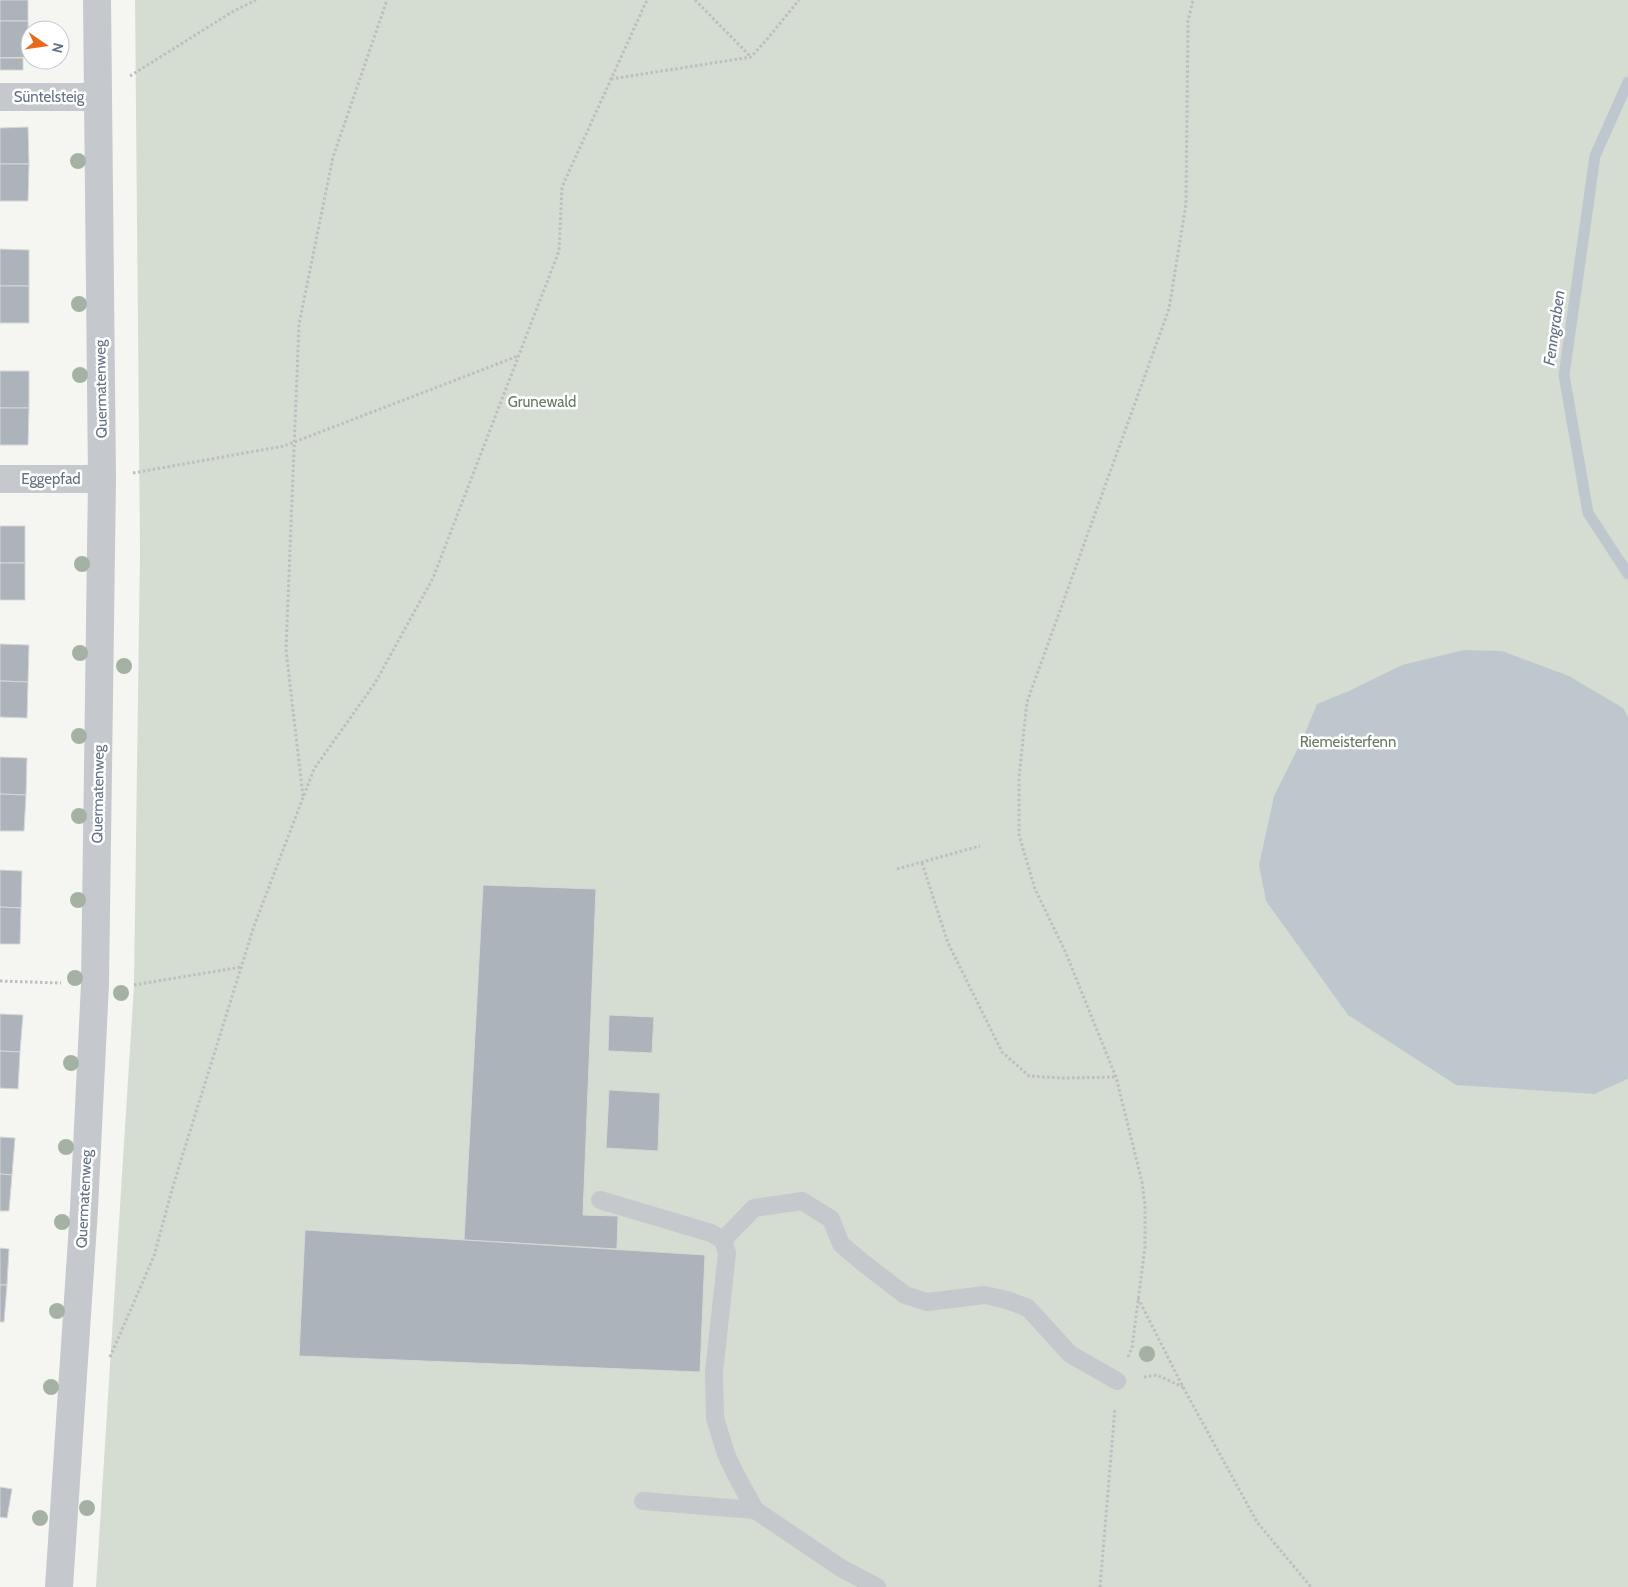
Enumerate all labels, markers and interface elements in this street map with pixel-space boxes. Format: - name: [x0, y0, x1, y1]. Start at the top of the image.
- north arrow: [20, 20, 70, 70]
- text: N: [48, 41, 68, 55]
- street label: Süntelsteig: [14, 88, 85, 106]
- water label: Fenngraben: [1539, 289, 1569, 367]
- street label: Quermatenweg: [91, 339, 111, 439]
- park label: Grunewald: [508, 393, 576, 411]
- street label: Eggepfad: [21, 470, 81, 488]
- park label: Riemeisterfenn: [1300, 733, 1396, 751]
- street label: Quermatenweg: [88, 744, 108, 844]
- street label: Quermatenweg: [72, 1149, 96, 1249]

